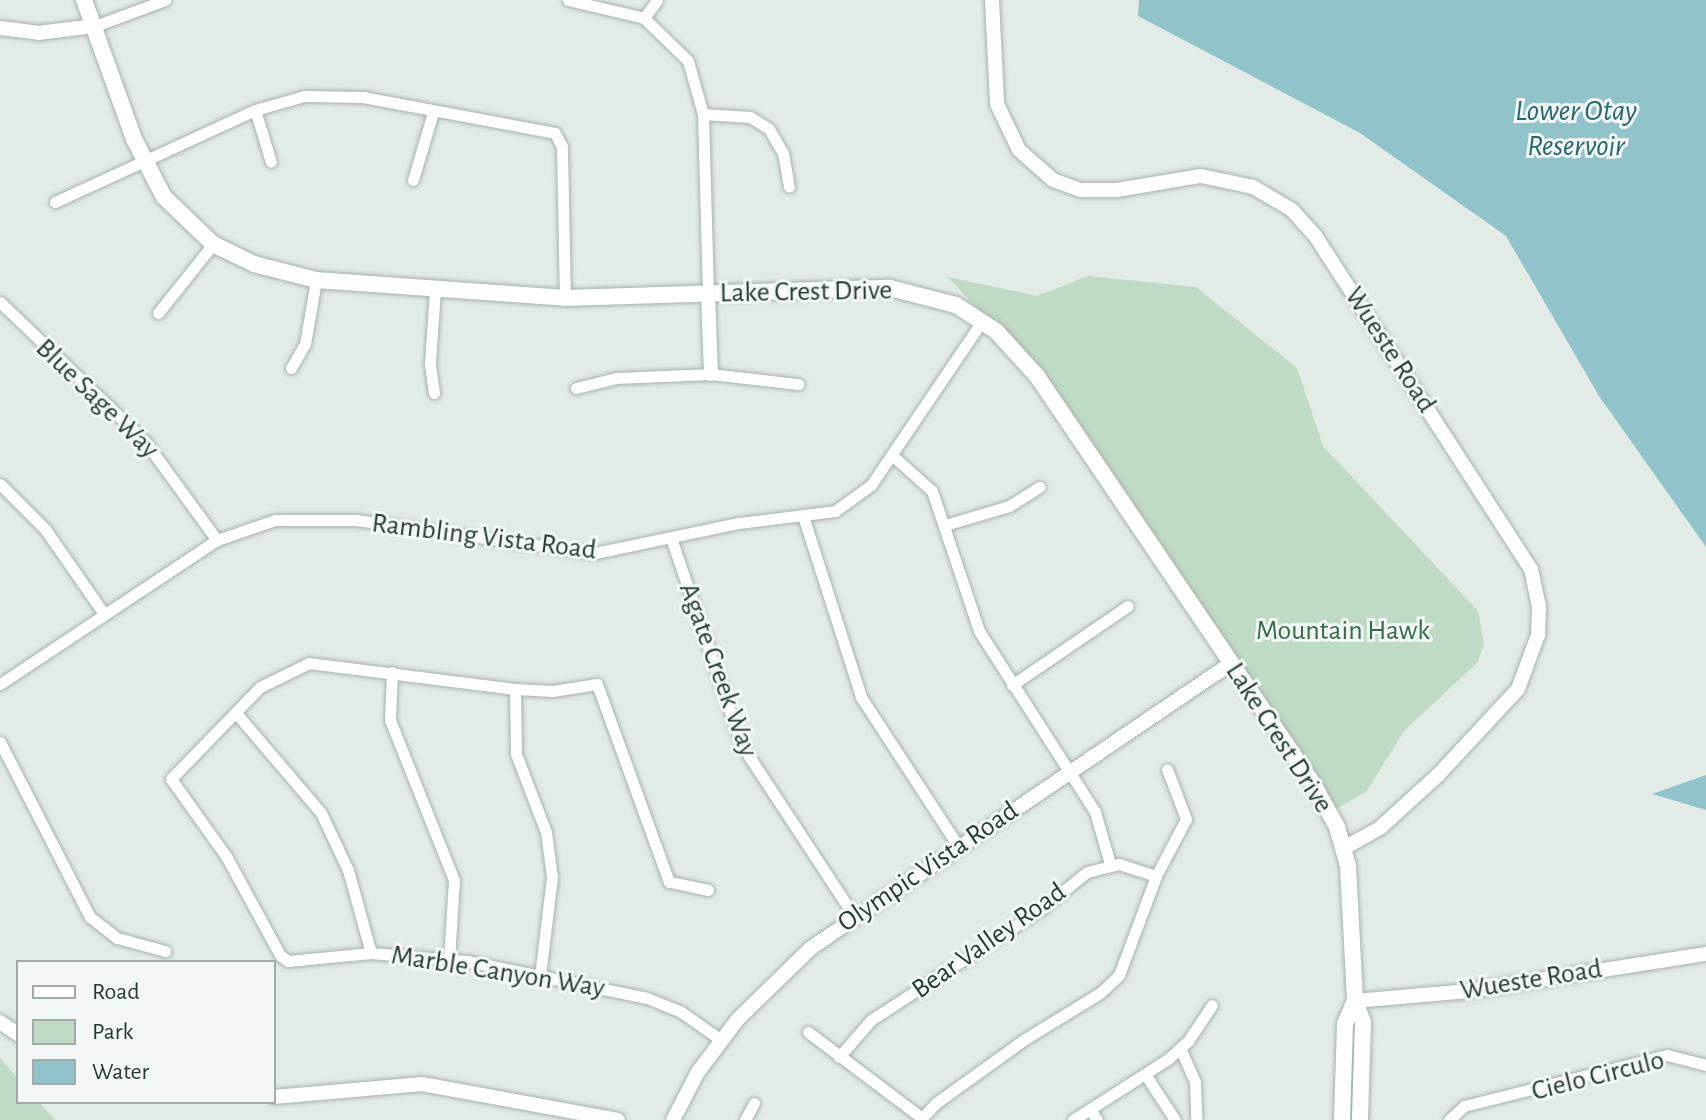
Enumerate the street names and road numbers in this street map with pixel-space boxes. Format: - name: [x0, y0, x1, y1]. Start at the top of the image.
- street label: Lake Crest Drive: [719, 274, 893, 310]
- street label: Wueste Road: [1337, 281, 1443, 419]
- street label: Blue Sage Way: [28, 332, 166, 466]
- street label: Rambling Vista Road: [370, 507, 598, 567]
- street label: Agate Creek Way: [671, 578, 765, 762]
- street label: Lake Crest Drive: [1218, 657, 1340, 819]
- street label: Olympic Vista Road: [831, 794, 1025, 940]
- street label: Bear Valley Road: [906, 876, 1072, 1006]
- street label: Marble Canyon Way: [389, 939, 607, 1005]
- street label: Wueste Road: [1458, 952, 1604, 1008]
- street label: Cielo Circulo: [1528, 1043, 1668, 1109]

